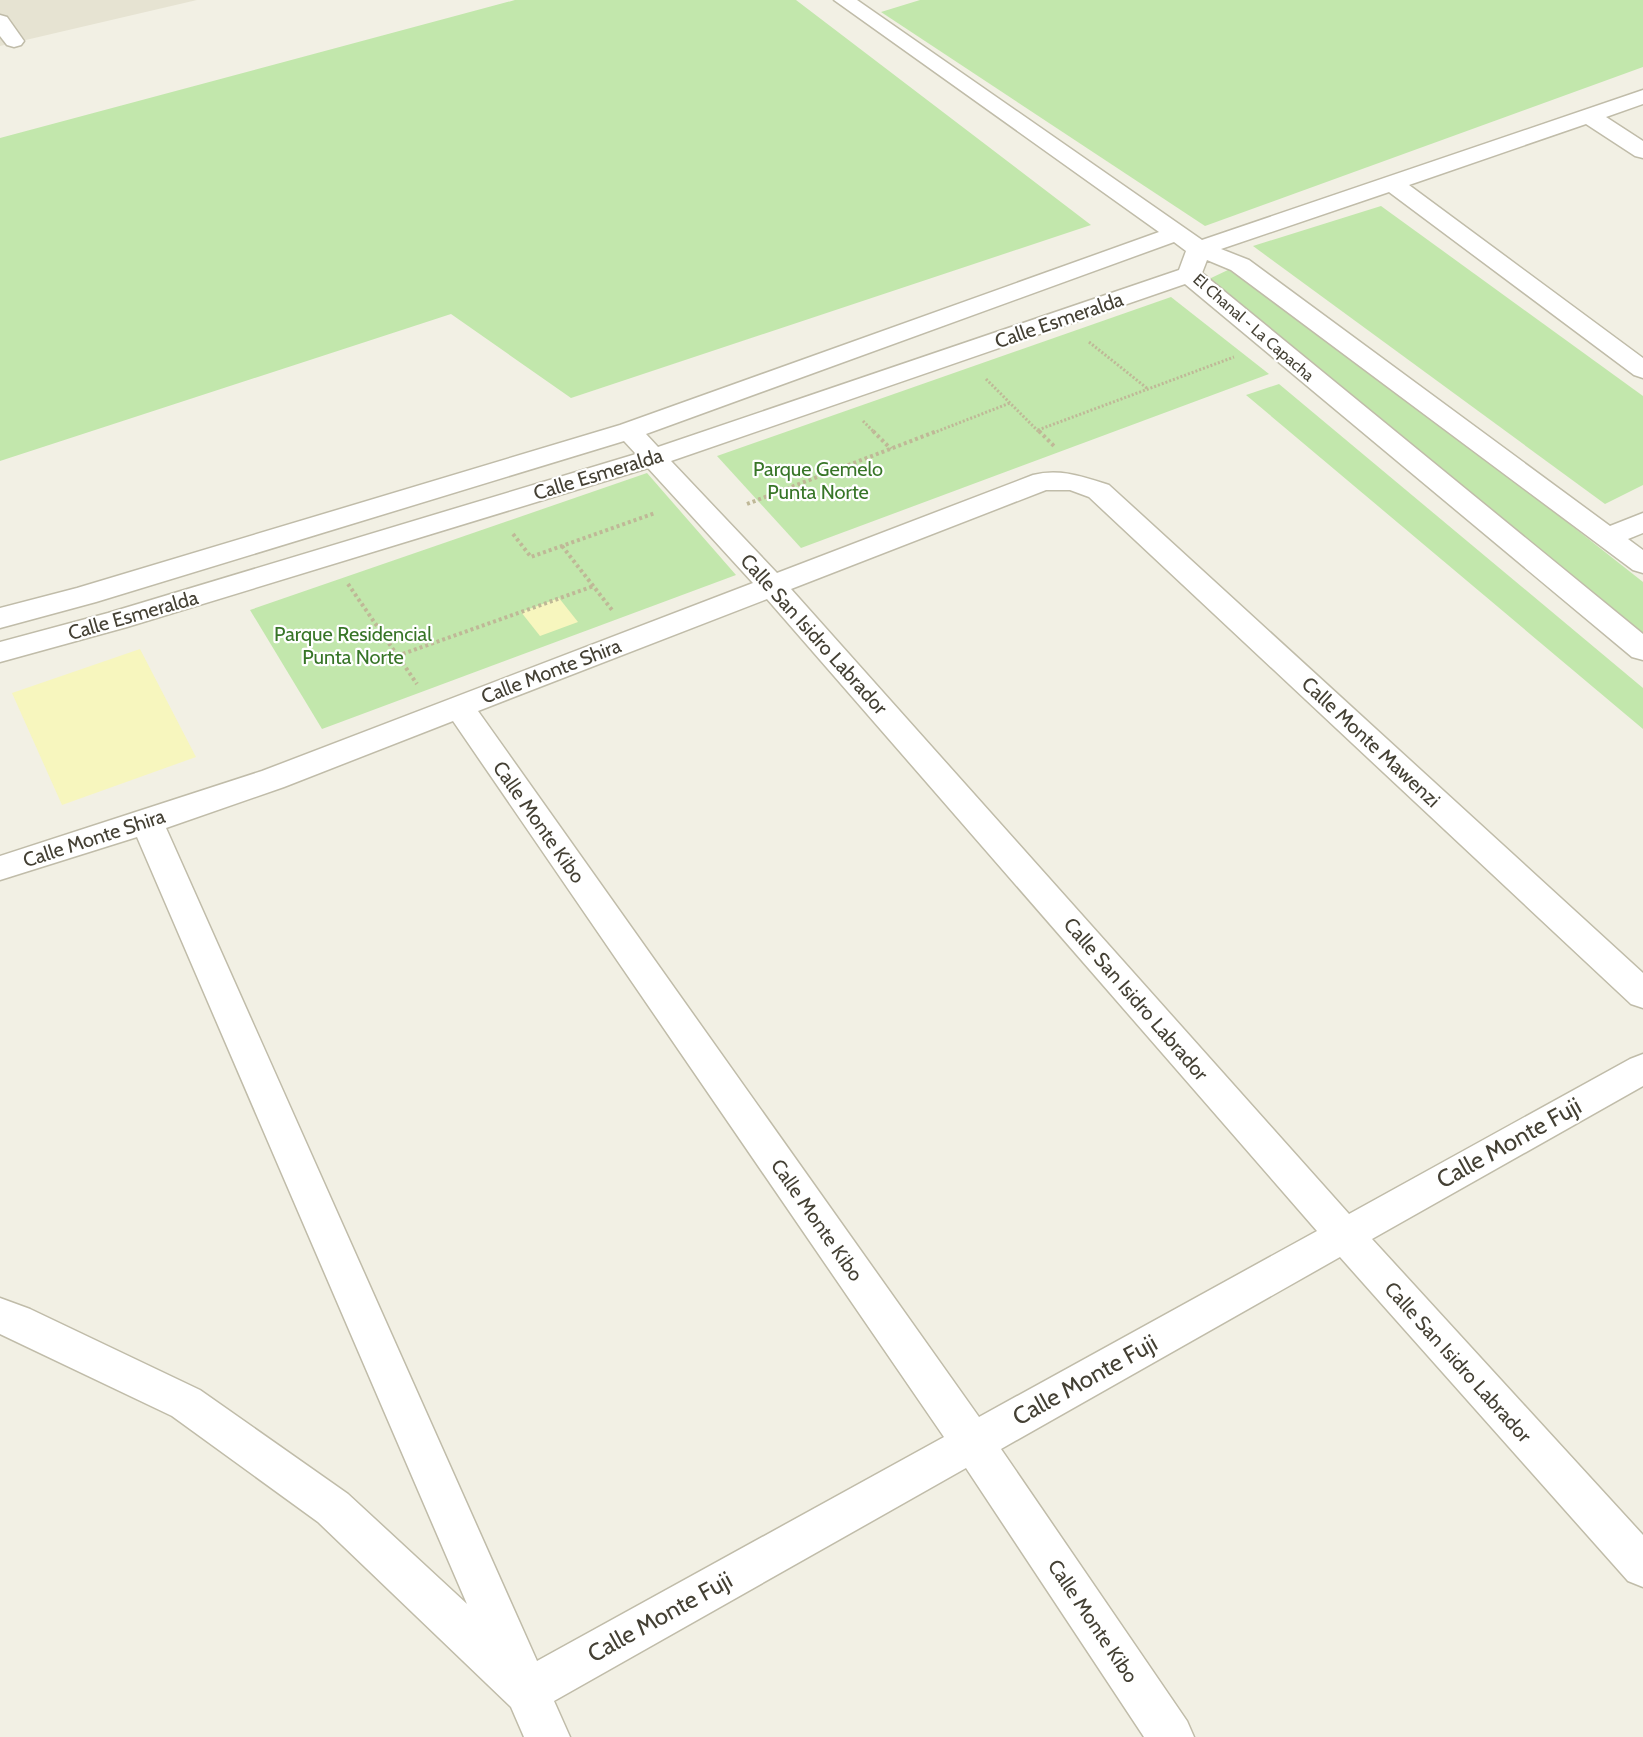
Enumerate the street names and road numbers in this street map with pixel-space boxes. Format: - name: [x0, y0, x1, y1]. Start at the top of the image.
- street label: El Chanal - La Capacha: [1189, 270, 1318, 385]
- street label: Calle Esmeralda: [992, 287, 1127, 353]
- street label: Calle Esmeralda: [530, 443, 666, 505]
- street label: Calle San Isidro Labrador: [736, 549, 893, 720]
- street label: Calle Esmeralda: [65, 585, 201, 645]
- street label: Calle Monte Shira: [478, 633, 625, 709]
- street label: Calle Monte Mawenzi: [1297, 672, 1445, 812]
- street label: Calle Monte Kibo: [488, 756, 590, 888]
- street label: Calle Monte Shira: [20, 804, 168, 872]
- street label: Calle San Isidro Labrador: [1059, 913, 1214, 1086]
- street label: Calle Monte Fuji: [1431, 1091, 1586, 1194]
- street label: Calle Monte Kibo: [766, 1154, 868, 1286]
- street label: Calle San Isidro Labrador: [1380, 1277, 1537, 1448]
- street label: Calle Monte Fuji: [1007, 1328, 1162, 1431]
- street label: Calle Monte Kibo: [1043, 1555, 1143, 1687]
- street label: Calle Monte Fuji: [582, 1565, 737, 1668]

